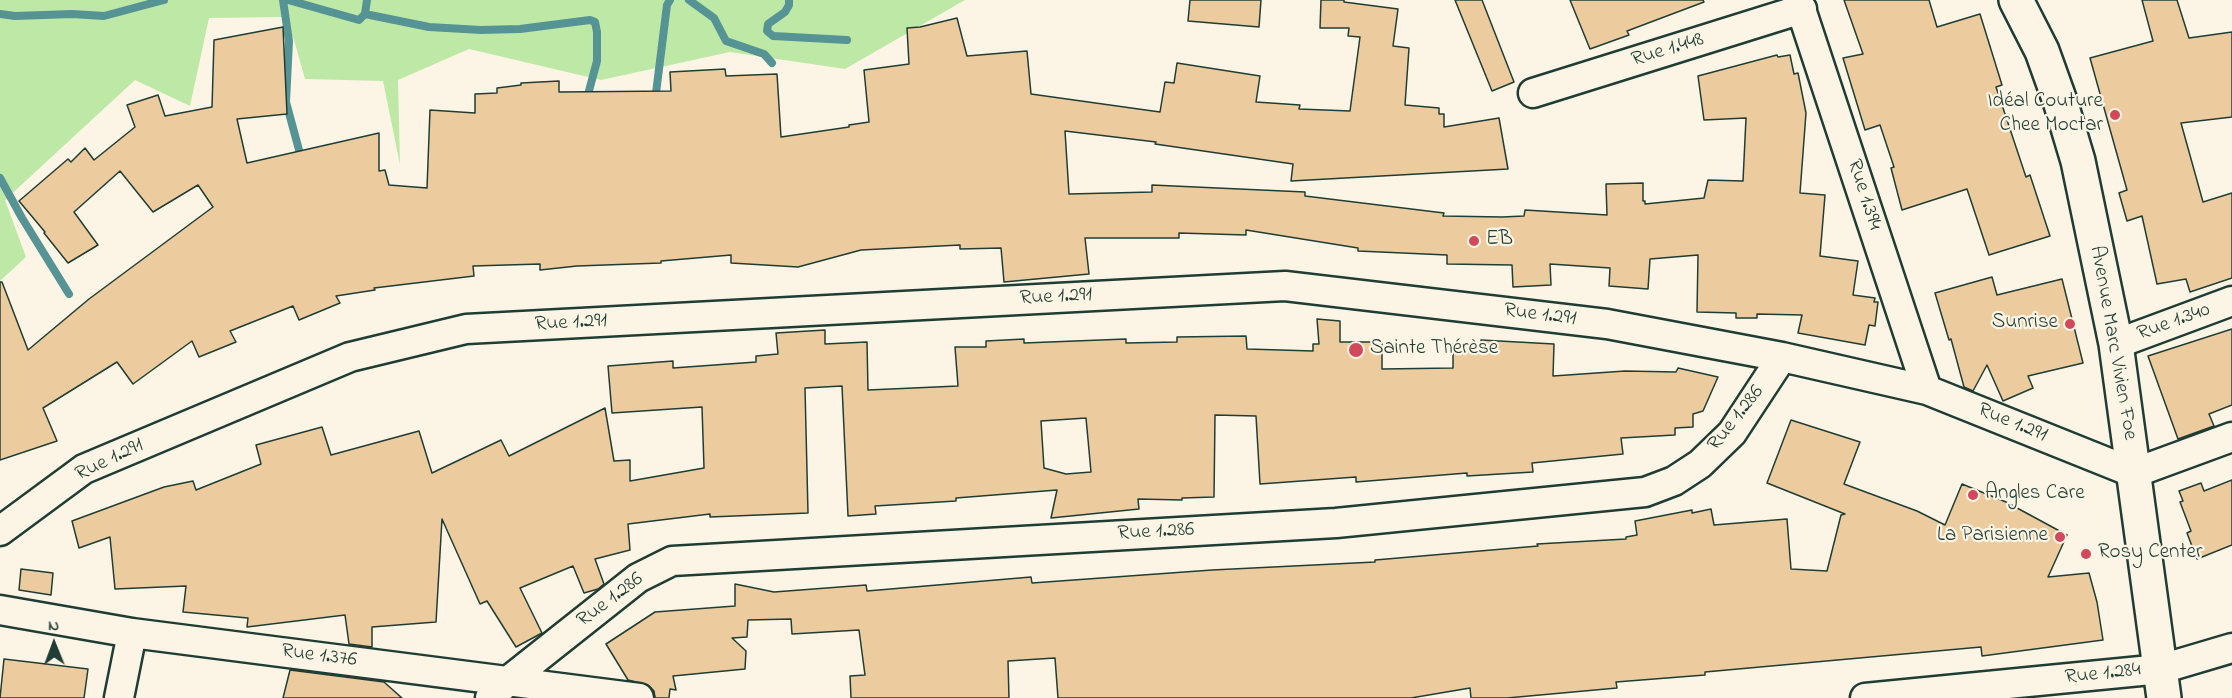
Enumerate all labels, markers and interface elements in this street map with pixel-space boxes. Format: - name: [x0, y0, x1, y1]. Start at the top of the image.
- street label: Rue 1.448: [1629, 28, 1707, 74]
- place label: Idéal Couture Chee Moctar: [1987, 90, 2103, 140]
- marker: Idéal Couture Chee Moctar: [2108, 108, 2122, 122]
- street label: Rue 1.394: [1840, 156, 1886, 234]
- place label: EB: [1486, 228, 1513, 254]
- marker: EB: [1467, 234, 1481, 248]
- street label: Avenue Marc Vivien Foe: [2082, 244, 2142, 442]
- street label: Rue 1.291: [1019, 284, 1093, 312]
- street label: Rue 1.340: [2134, 298, 2214, 348]
- street label: Rue 1.291: [1502, 299, 1578, 333]
- street label: Rue 1.291: [534, 310, 608, 338]
- place label: Sunrise: [1992, 311, 2058, 337]
- marker: Sunrise: [2063, 317, 2077, 331]
- place label: Sainte Thérèse: [1370, 337, 1498, 363]
- marker: Sainte Thérèse: [1347, 341, 1365, 359]
- street label: Rue 1.286: [1703, 381, 1771, 457]
- street label: Rue 1.291: [1974, 399, 2050, 449]
- street label: Rue 1.291: [72, 434, 148, 488]
- place label: Angles Care: [1985, 482, 2085, 508]
- marker: Angles Care: [1966, 488, 1980, 502]
- street label: Rue 1.286: [1117, 518, 1195, 548]
- place label: La Parisienne: [1937, 524, 2048, 550]
- marker: La Parisienne: [2053, 530, 2067, 544]
- place label: Rosy Center: [2098, 541, 2202, 567]
- marker: Rosy Center: [2079, 547, 2093, 561]
- street label: Rue 1.286: [573, 568, 649, 634]
- north arrow: [24, 614, 84, 674]
- text: N: [48, 614, 59, 638]
- street label: Rue 1.376: [280, 640, 358, 674]
- street label: Rue 1.284: [2064, 658, 2142, 692]

